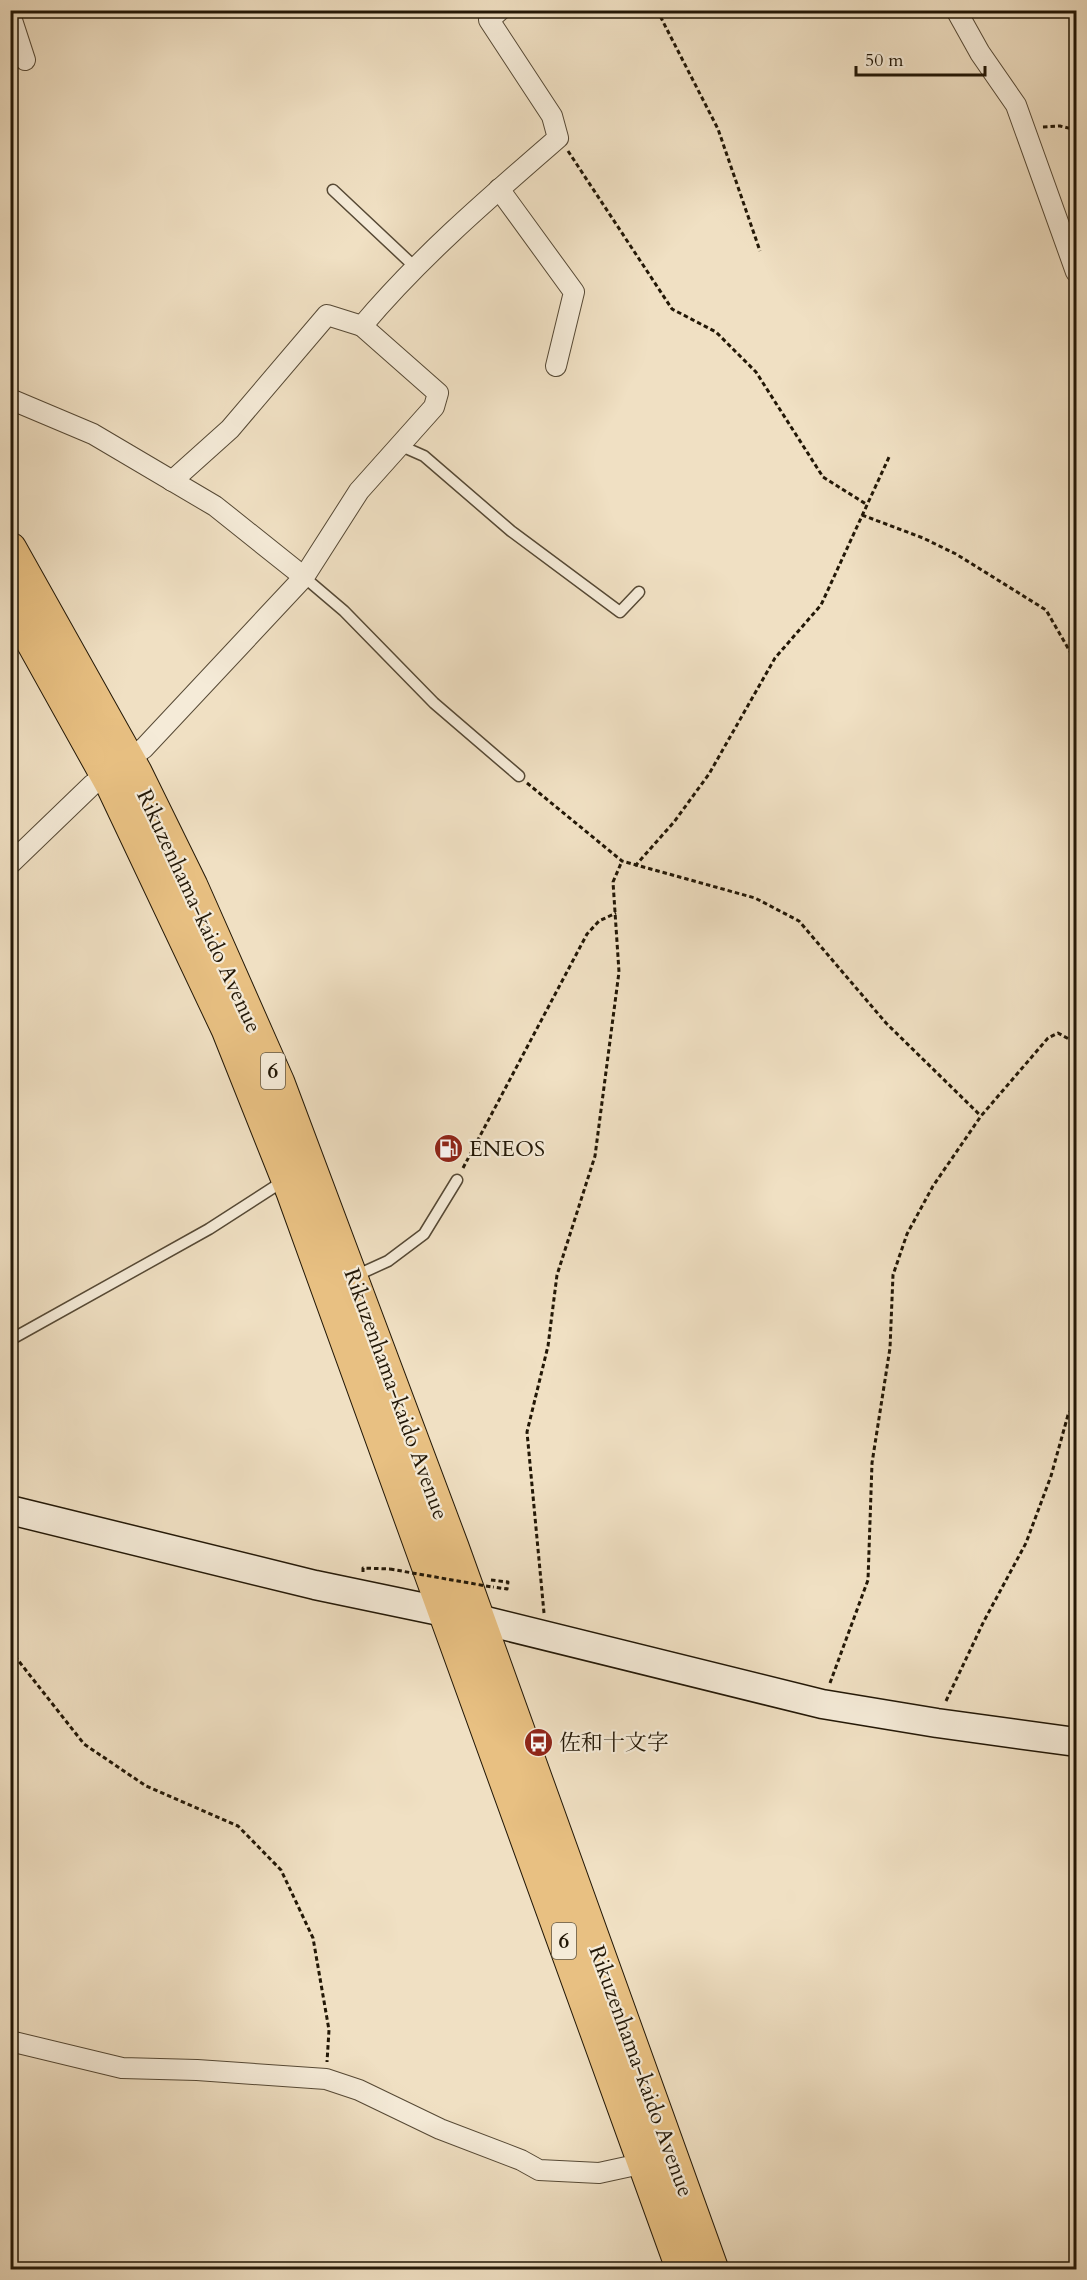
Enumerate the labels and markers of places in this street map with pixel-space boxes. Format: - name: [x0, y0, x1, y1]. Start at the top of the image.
- fuel station icon: ENEOS: [432, 1133, 464, 1165]
- place label: ENEOS: [469, 1134, 545, 1164]
- bus stop icon: 佐和十文字: [522, 1727, 554, 1759]
- place label: 佐和十文字: [559, 1728, 669, 1758]

